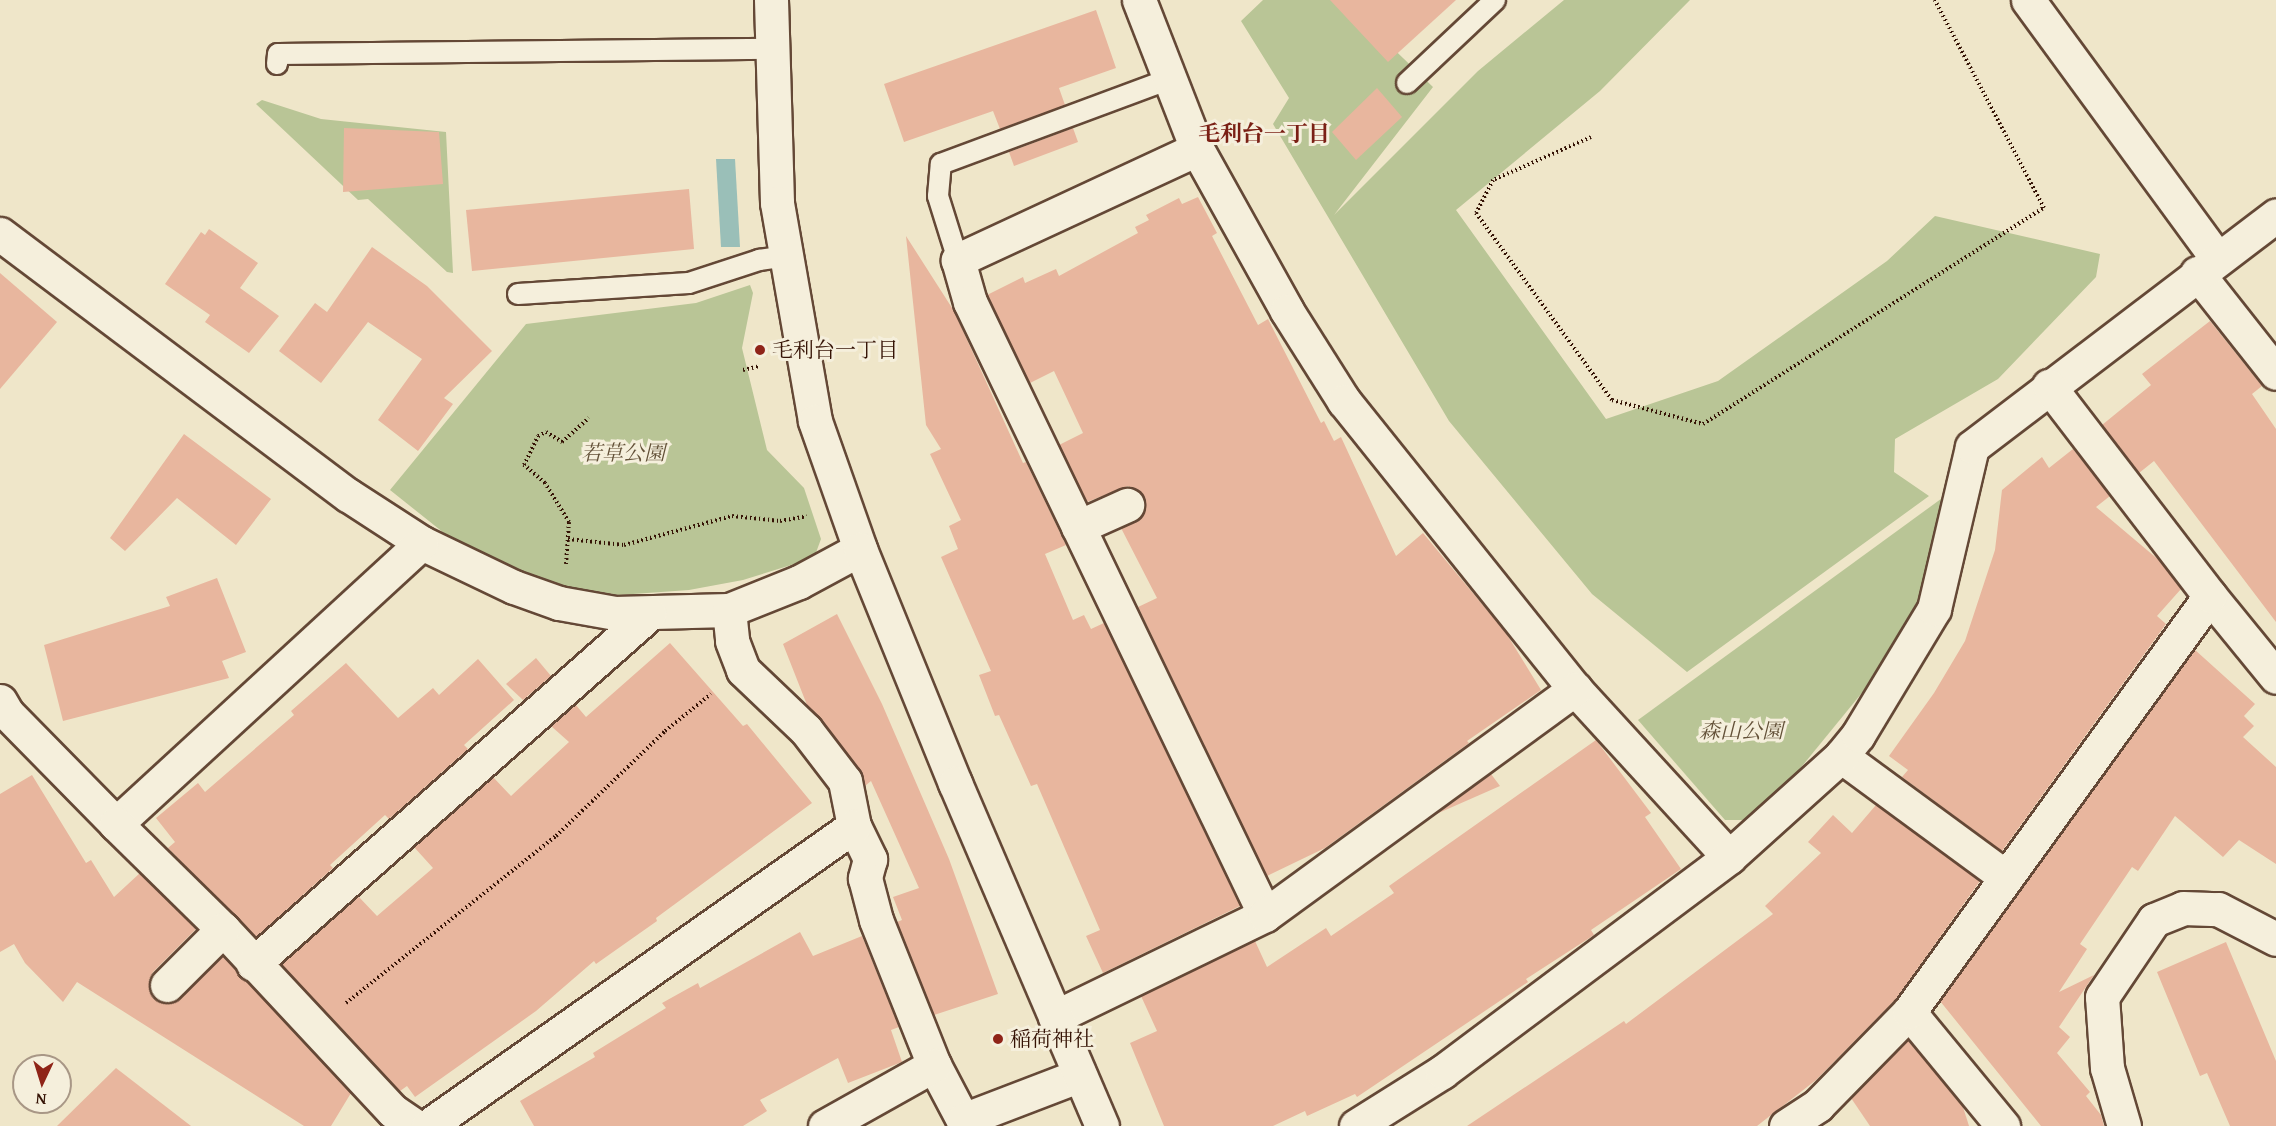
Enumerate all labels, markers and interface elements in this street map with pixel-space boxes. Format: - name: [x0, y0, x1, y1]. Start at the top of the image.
- district label: 毛利台一丁目: [1198, 121, 1330, 147]
- place label: 毛利台一丁目: [772, 337, 898, 363]
- marker: 毛利台一丁目: [753, 343, 767, 357]
- park label: 若草公園: [581, 440, 665, 466]
- park label: 森山公園: [1699, 718, 1783, 744]
- place label: 稲荷神社: [1010, 1026, 1094, 1052]
- marker: 稲荷神社: [991, 1032, 1005, 1046]
- north arrow: [12, 1054, 72, 1114]
- text: N: [35, 1088, 47, 1112]

